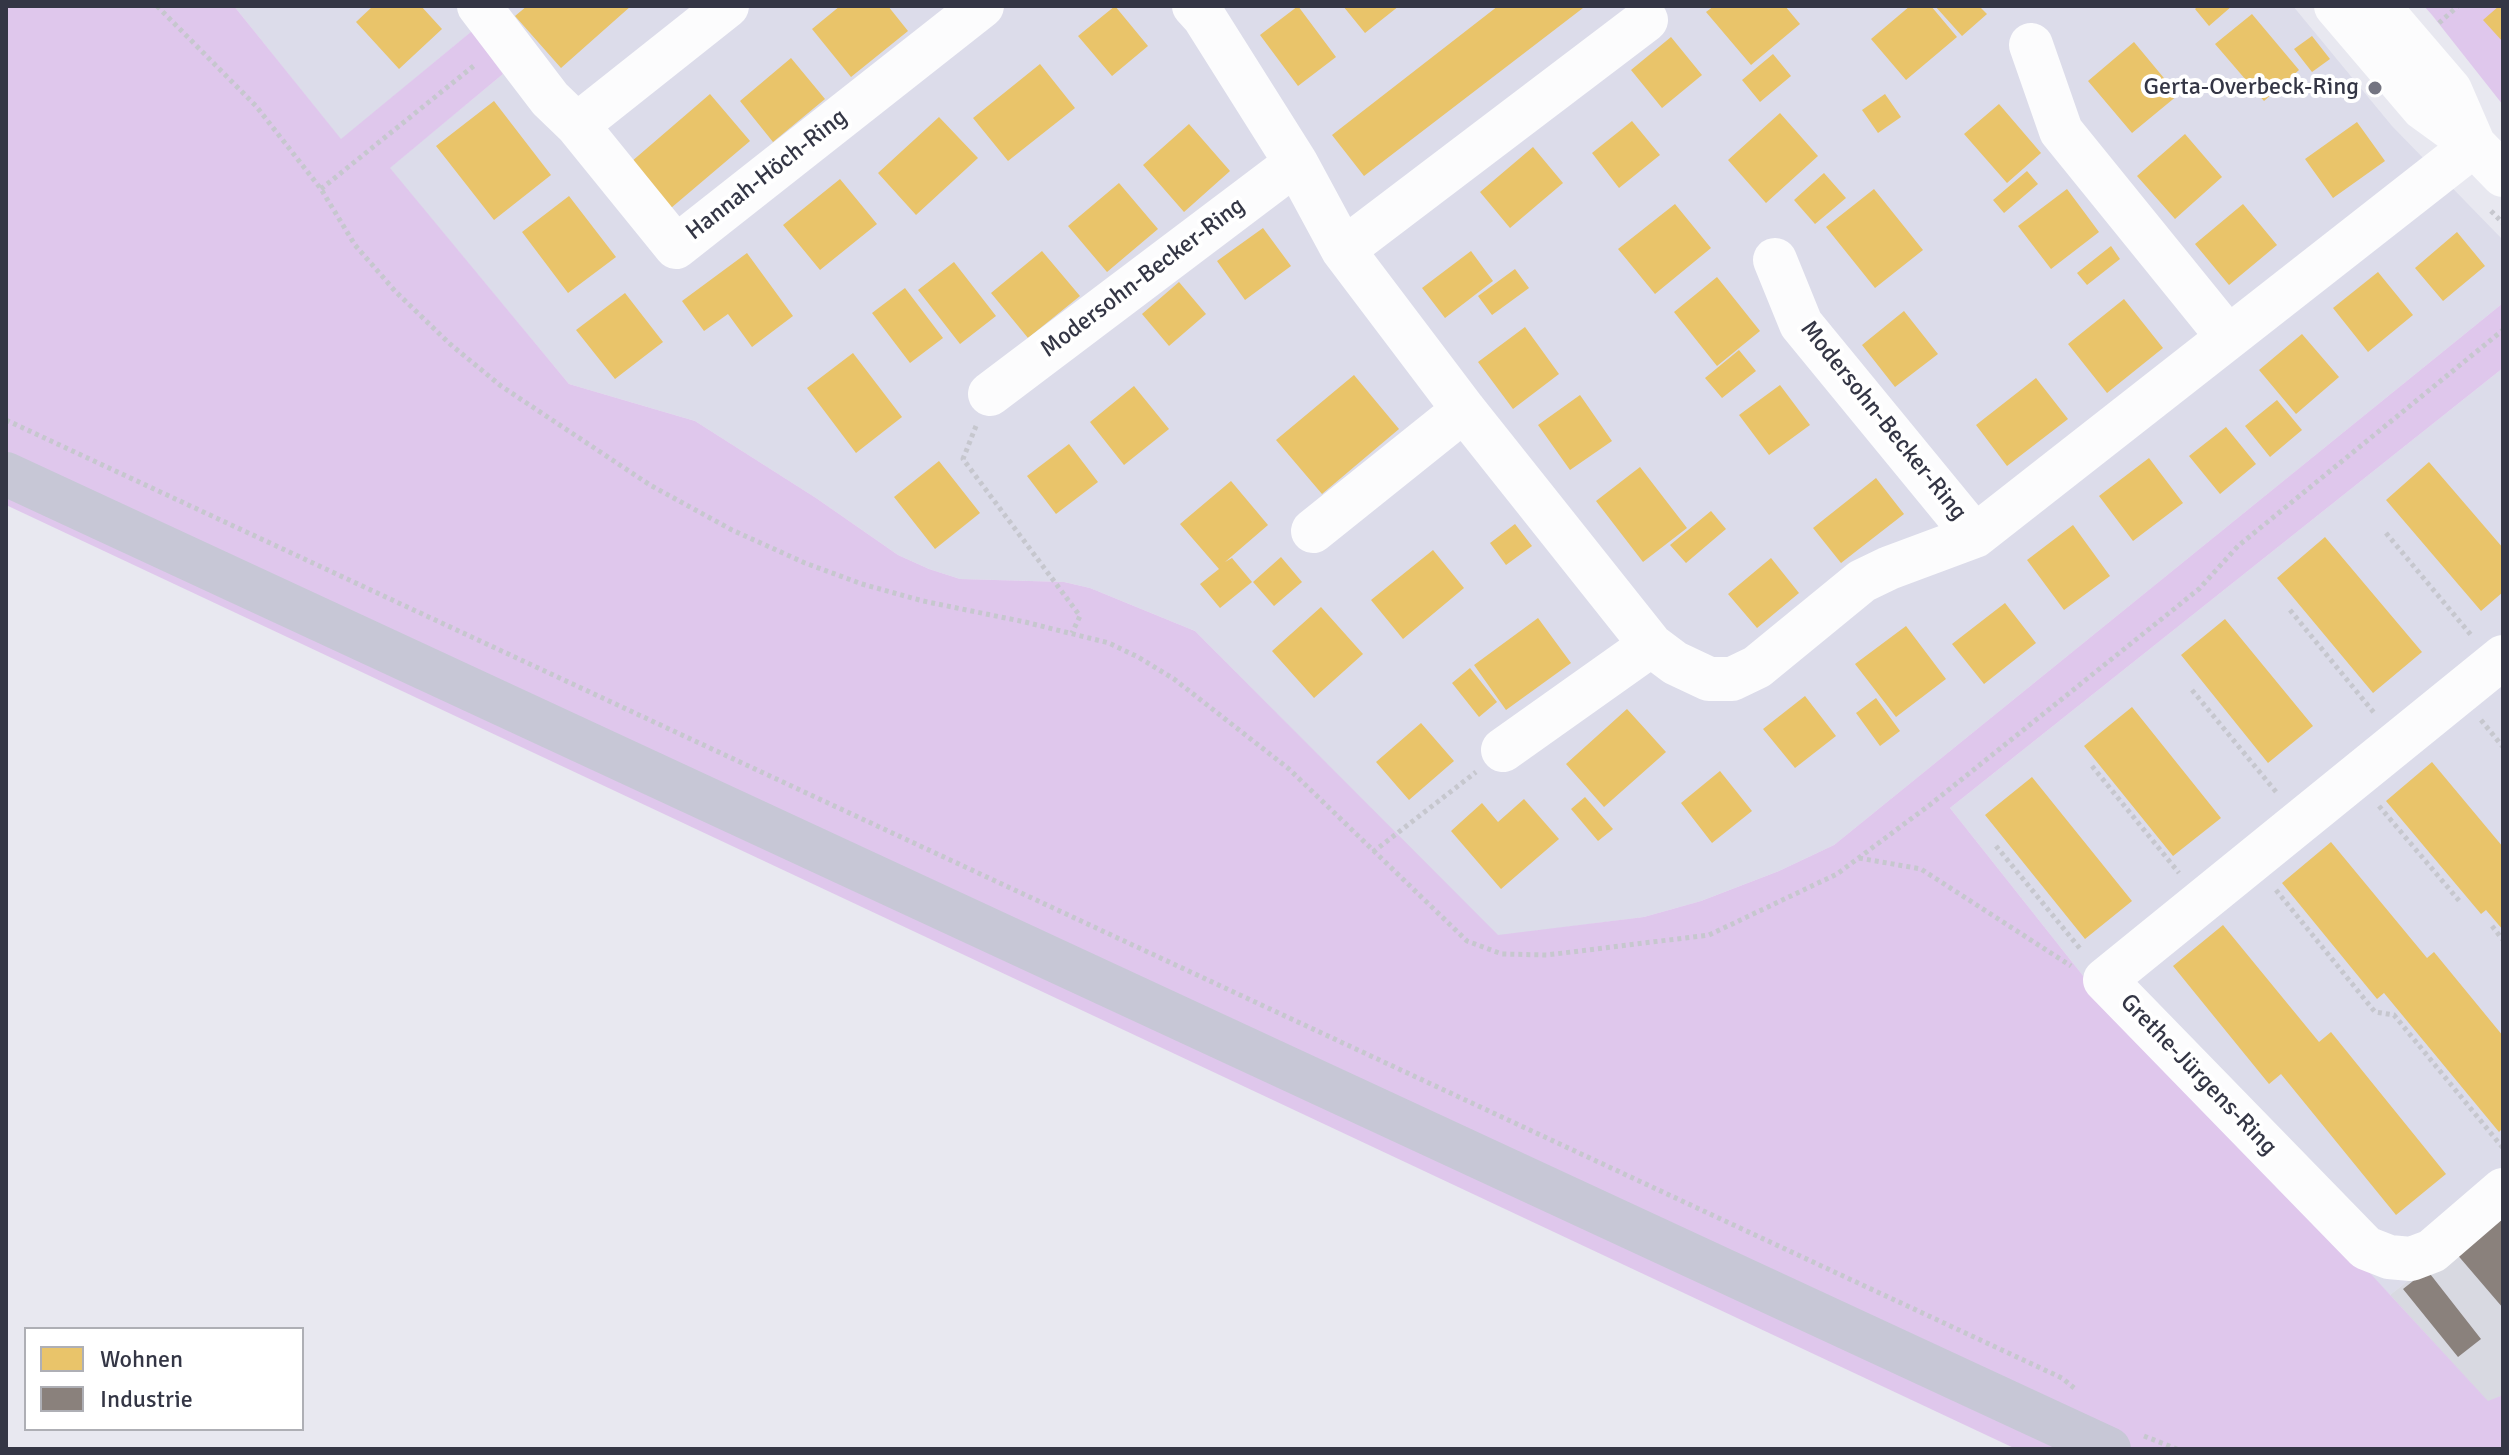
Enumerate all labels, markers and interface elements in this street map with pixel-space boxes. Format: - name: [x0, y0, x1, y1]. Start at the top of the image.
- place label: Gerta-Overbeck-Ring: [2143, 74, 2359, 102]
- marker: Gerta-Overbeck-Ring: [2366, 79, 2384, 97]
- street label: Hannah-Höch-Ring: [681, 103, 853, 247]
- street label: Modersohn-Becker-Ring: [1035, 192, 1251, 364]
- street label: Modersohn-Becker-Ring: [1794, 315, 1972, 527]
- street label: Grethe-Jürgens-Ring: [2114, 988, 2282, 1162]
- legend: [24, 1327, 304, 1431]
- text: Wohnen: [100, 1344, 183, 1374]
- text: Industrie: [100, 1384, 193, 1414]

